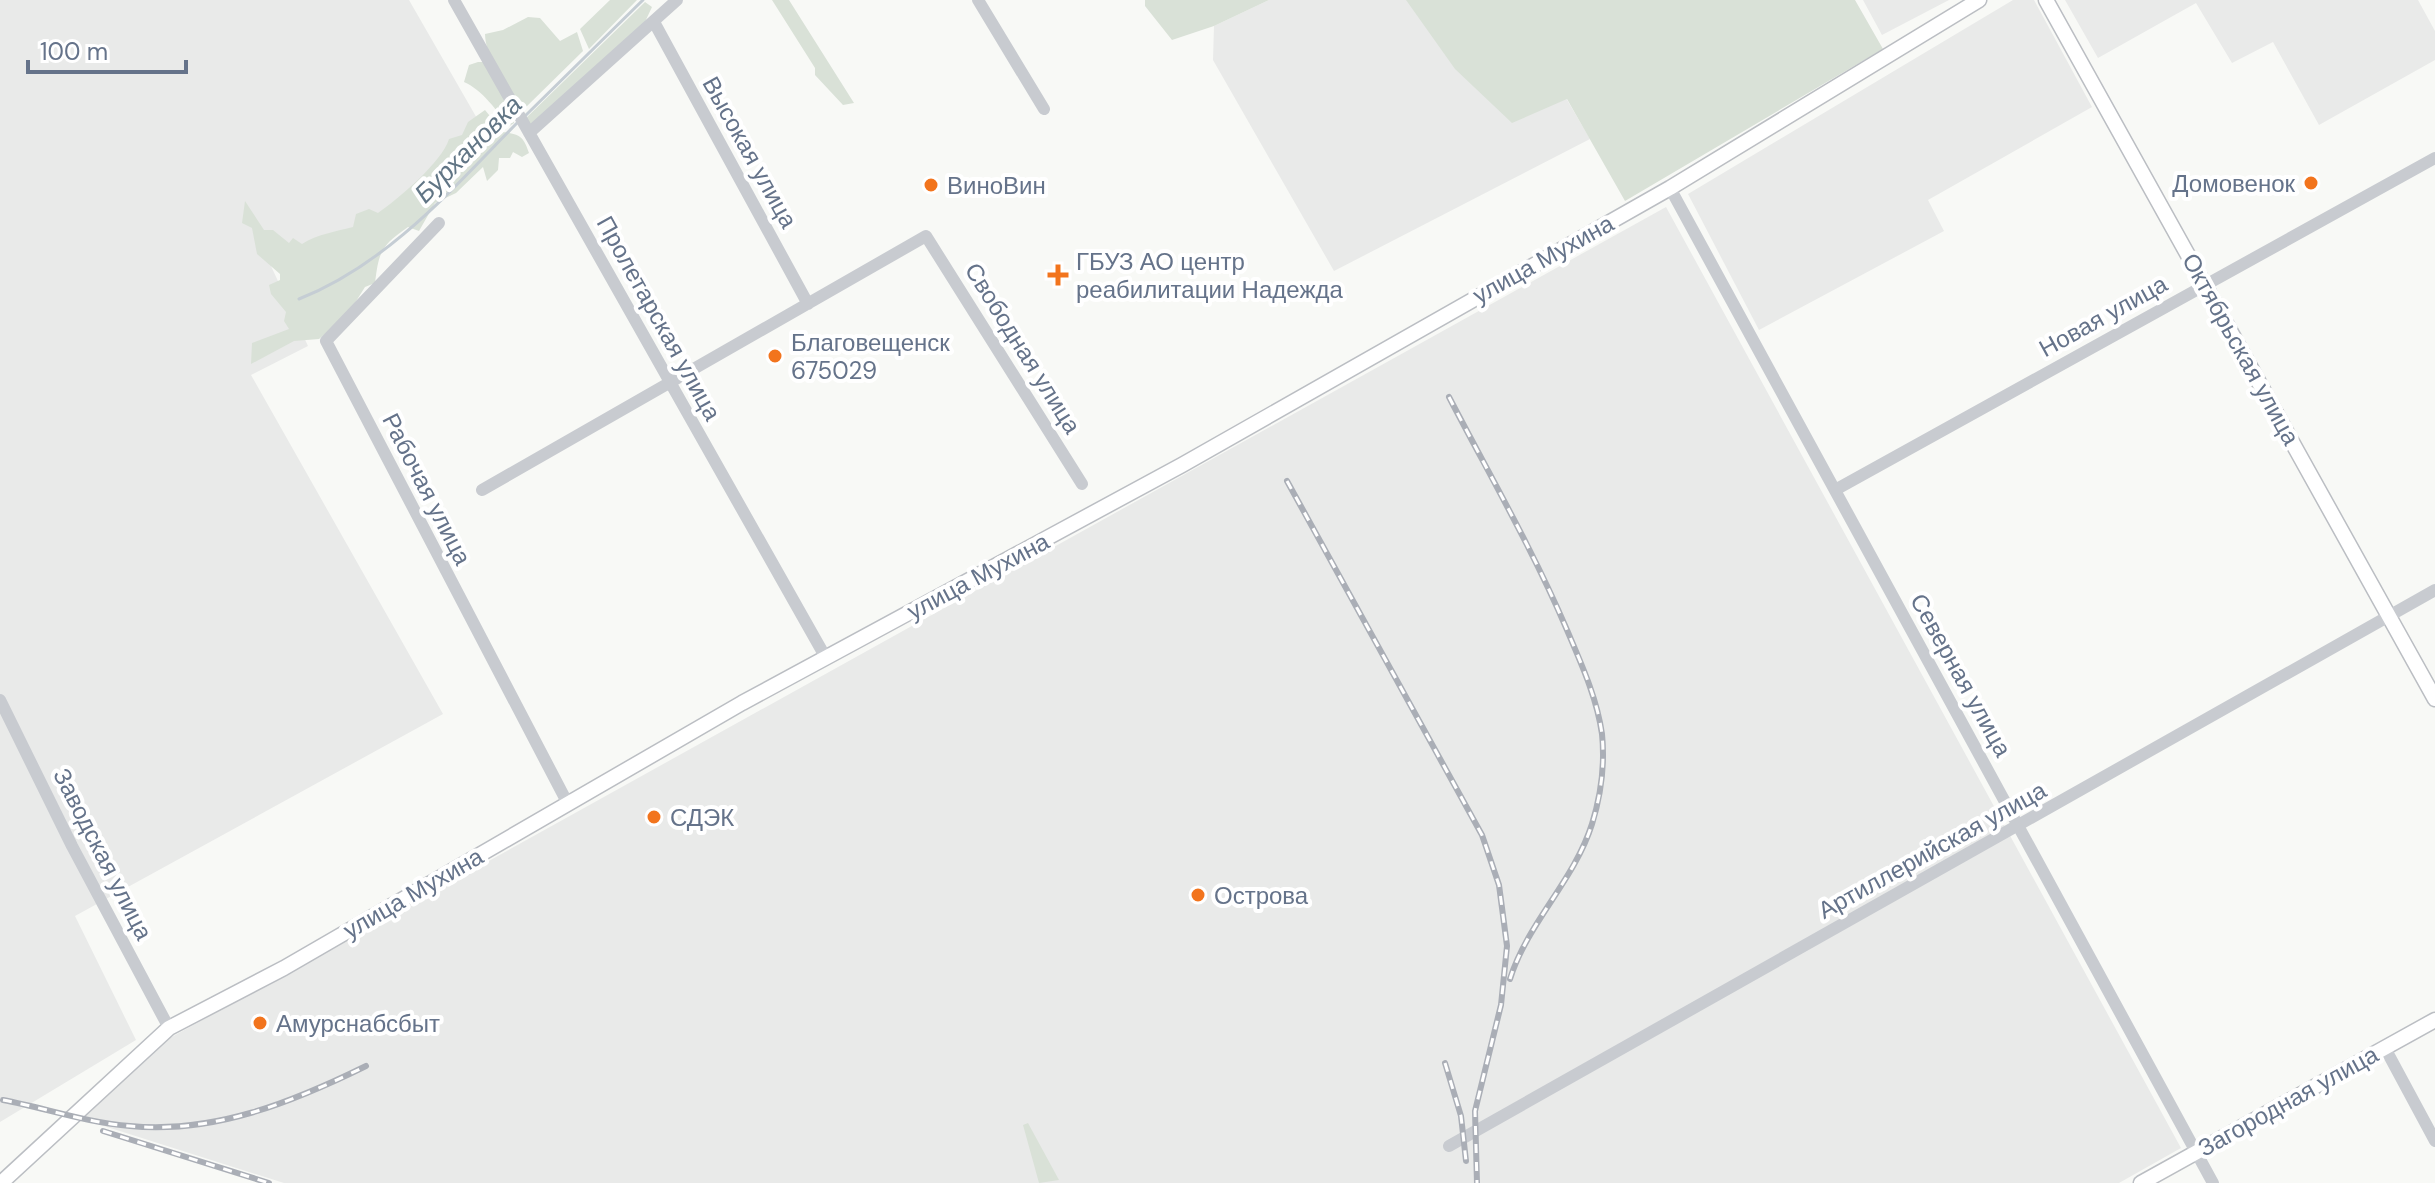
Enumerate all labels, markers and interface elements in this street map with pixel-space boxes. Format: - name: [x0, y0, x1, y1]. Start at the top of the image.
- scale bar: [28, 24, 186, 74]
- text: 100 m: [40, 36, 108, 67]
- street label: Высокая улица: [696, 71, 805, 234]
- water label: Бурхановка: [407, 88, 529, 210]
- place label: Домовенок: [2172, 168, 2295, 199]
- place label: ВиноВин: [947, 170, 1046, 201]
- marker: Домовенок: [2302, 174, 2320, 192]
- marker: ВиноВин: [922, 176, 940, 194]
- street label: улица Мухина: [1467, 207, 1620, 311]
- street label: Пролетарская улица: [590, 210, 728, 426]
- place label: ГБУЗ АО центр реабилитации Надежда: [1076, 246, 1343, 305]
- street label: Октябрьская улица: [2175, 248, 2307, 451]
- street label: Свободная улица: [958, 257, 1088, 440]
- marker: ГБУЗ АО центр реабилитации Надежда: [1047, 264, 1069, 286]
- street label: Новая улица: [2033, 268, 2173, 364]
- place label: Благовещенск 675029: [791, 327, 950, 386]
- marker: Благовещенск 675029: [766, 347, 784, 365]
- street label: Рабочая улица: [375, 408, 479, 571]
- street label: улица Мухина: [902, 525, 1055, 626]
- street label: Северная улица: [1903, 588, 2019, 763]
- street label: Заводская улица: [46, 763, 160, 946]
- street label: Артиллерийская улица: [1812, 774, 2052, 926]
- place label: СДЭК: [670, 802, 734, 833]
- marker: СДЭК: [645, 808, 663, 826]
- street label: улица Мухина: [337, 840, 489, 946]
- place label: Острова: [1214, 880, 1309, 911]
- marker: Острова: [1189, 886, 1207, 904]
- place label: Амурснабсбыт: [276, 1008, 440, 1039]
- marker: Амурснабсбыт: [251, 1014, 269, 1032]
- street label: Загородная улица: [2192, 1038, 2384, 1163]

